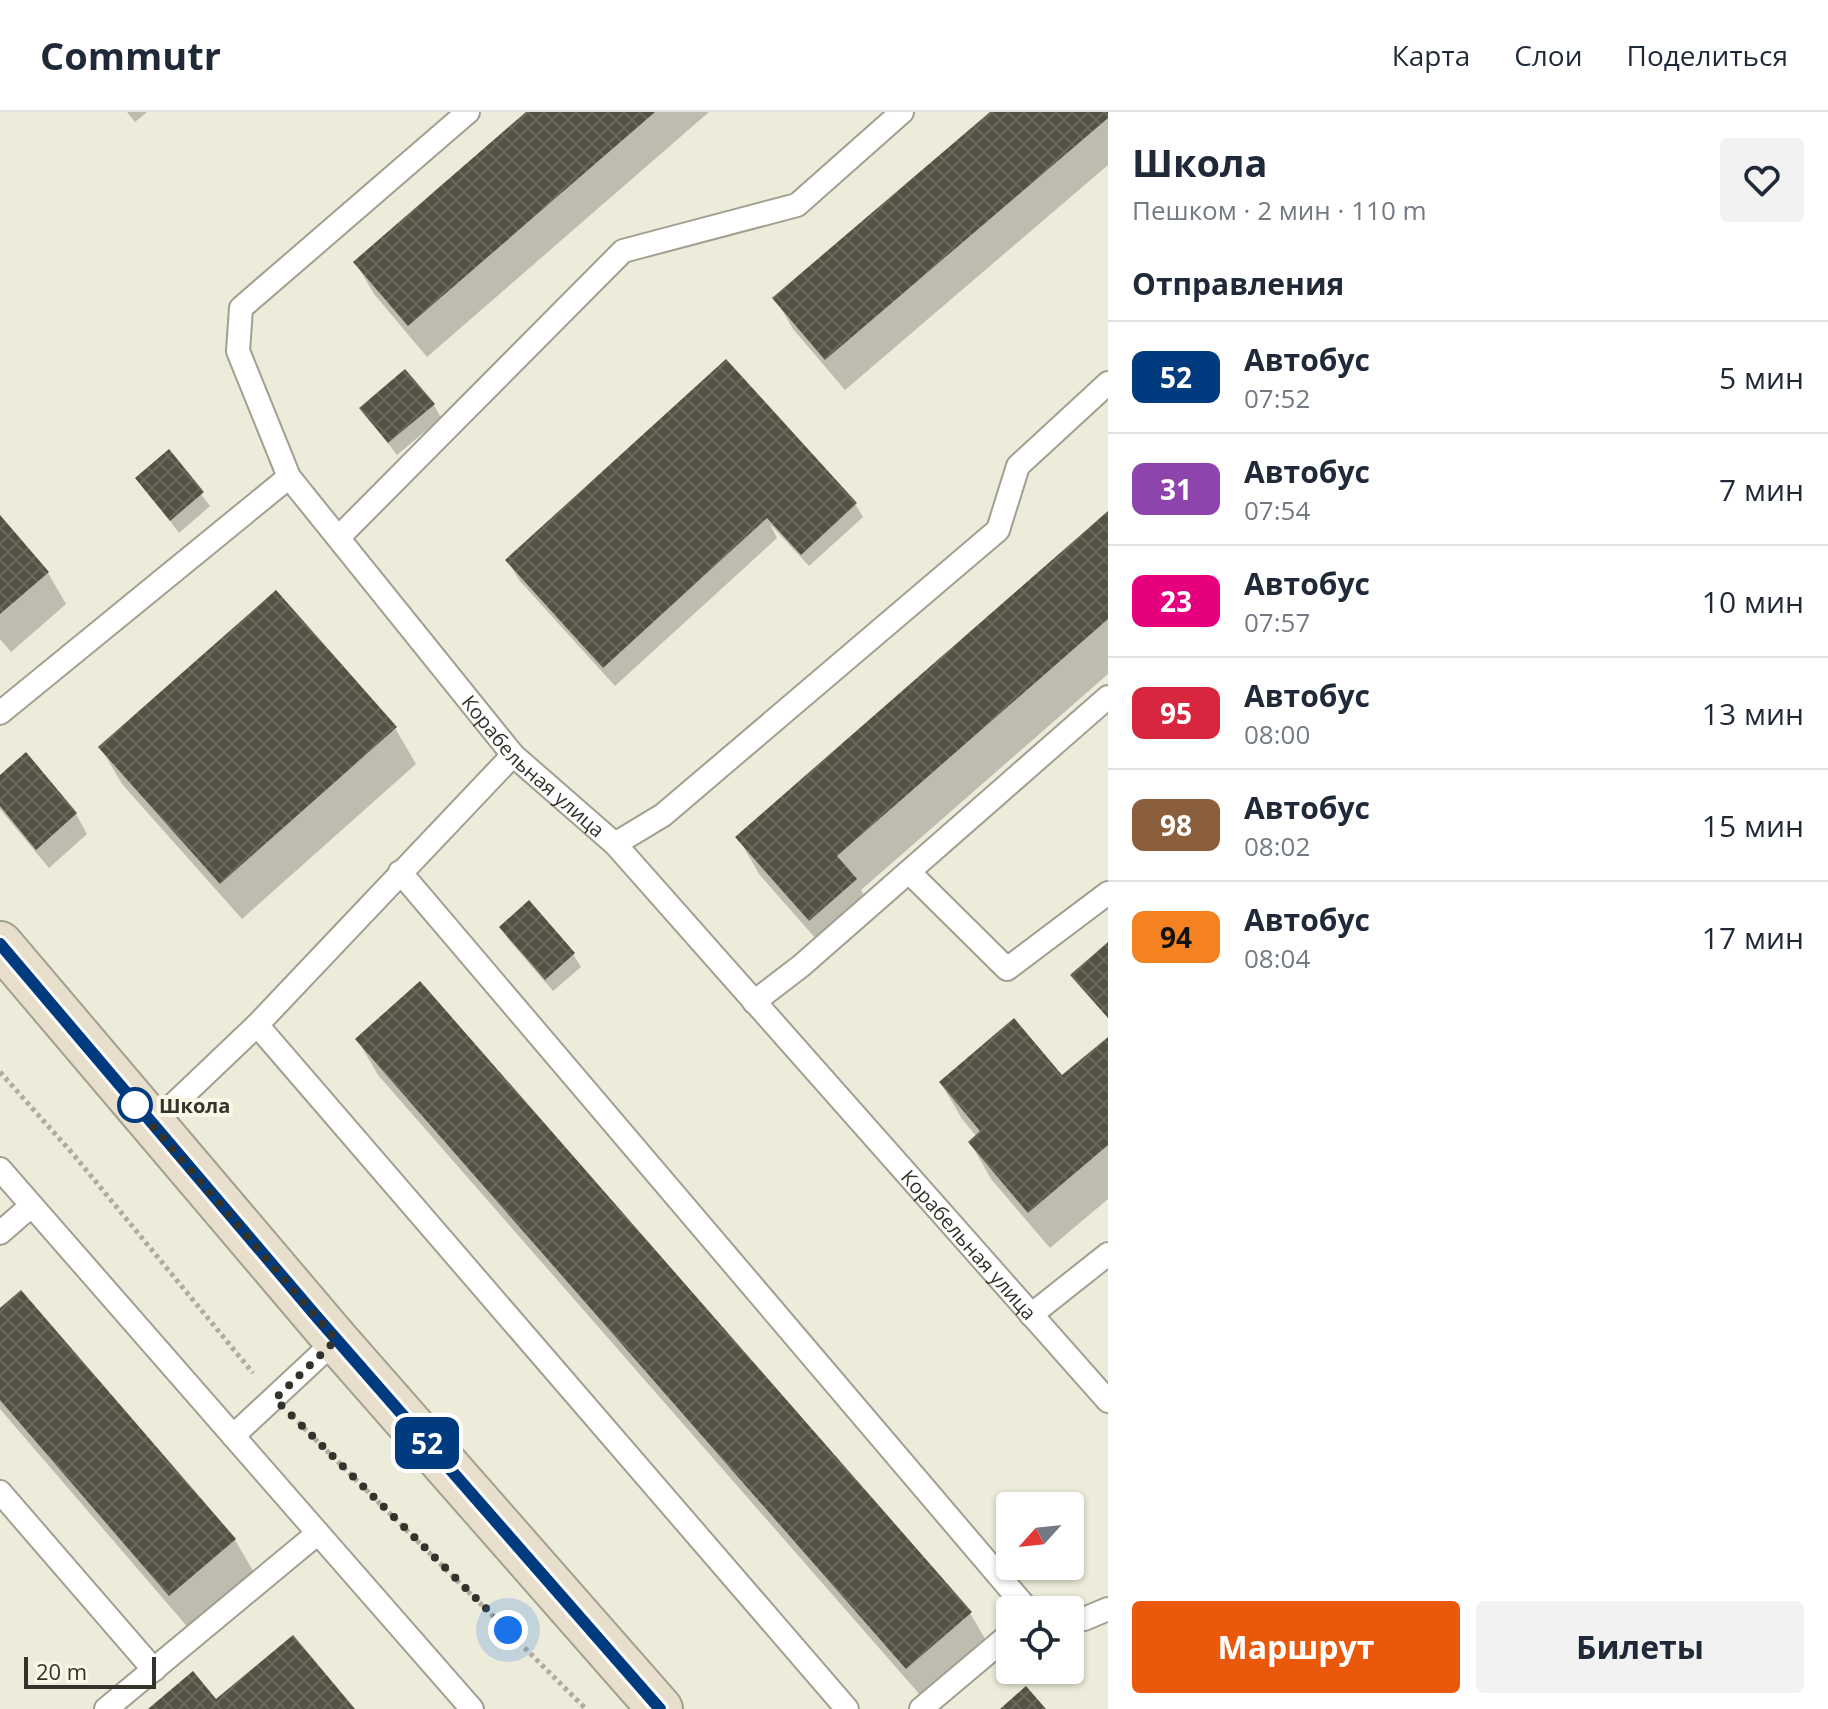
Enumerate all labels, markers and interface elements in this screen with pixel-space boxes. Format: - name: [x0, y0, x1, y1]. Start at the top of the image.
- text: Commutr: [40, 29, 221, 81]
- text: Карта: [1392, 36, 1470, 74]
- text: Слои: [1514, 36, 1583, 74]
- text: Поделиться: [1627, 36, 1788, 74]
- text: Школа: [1132, 136, 1268, 188]
- button: heart: [1720, 138, 1804, 222]
- text: Пешком · 2 мин · 110 m: [1132, 192, 1427, 228]
- text: Отправления: [1132, 263, 1344, 304]
- text: Автобус: [1244, 339, 1370, 380]
- text: 5 мин: [1719, 357, 1804, 398]
- text: 52: [1160, 358, 1192, 396]
- text: 07:52: [1244, 380, 1310, 416]
- text: Автобус: [1244, 451, 1370, 492]
- text: 7 мин: [1719, 469, 1804, 510]
- text: 31: [1160, 470, 1192, 508]
- text: 07:54: [1244, 492, 1310, 528]
- text: Автобус: [1244, 563, 1370, 604]
- text: 10 мин: [1702, 581, 1804, 622]
- text: 23: [1160, 582, 1192, 620]
- text: 07:57: [1244, 604, 1310, 640]
- text: Автобус: [1244, 675, 1370, 716]
- street label: Корабельная улица: [456, 689, 611, 843]
- text: 13 мин: [1702, 693, 1804, 734]
- text: 95: [1160, 694, 1192, 732]
- text: 08:00: [1244, 716, 1310, 752]
- text: Автобус: [1244, 787, 1370, 828]
- text: 15 мин: [1702, 805, 1804, 846]
- text: 98: [1160, 806, 1192, 844]
- text: 08:02: [1244, 828, 1310, 864]
- text: Автобус: [1244, 899, 1370, 940]
- text: 17 мин: [1702, 917, 1804, 958]
- text: 94: [1160, 918, 1192, 956]
- text: 08:04: [1244, 940, 1310, 976]
- marker: Школа: [118, 1088, 152, 1122]
- place label: Школа: [159, 1092, 230, 1119]
- street label: Корабельная улица: [896, 1164, 1043, 1325]
- line badge: 52: [391, 1417, 463, 1469]
- text: 52: [411, 1424, 443, 1462]
- north arrow: [996, 1492, 1084, 1580]
- map controls: [996, 1492, 1084, 1684]
- button: locate: [996, 1596, 1084, 1684]
- button: Маршрут: [1132, 1601, 1460, 1693]
- button: Билеты: [1476, 1601, 1804, 1693]
- your location: [488, 1610, 528, 1650]
- scale bar: [24, 1653, 156, 1689]
- text: 20 m: [36, 1656, 87, 1686]

